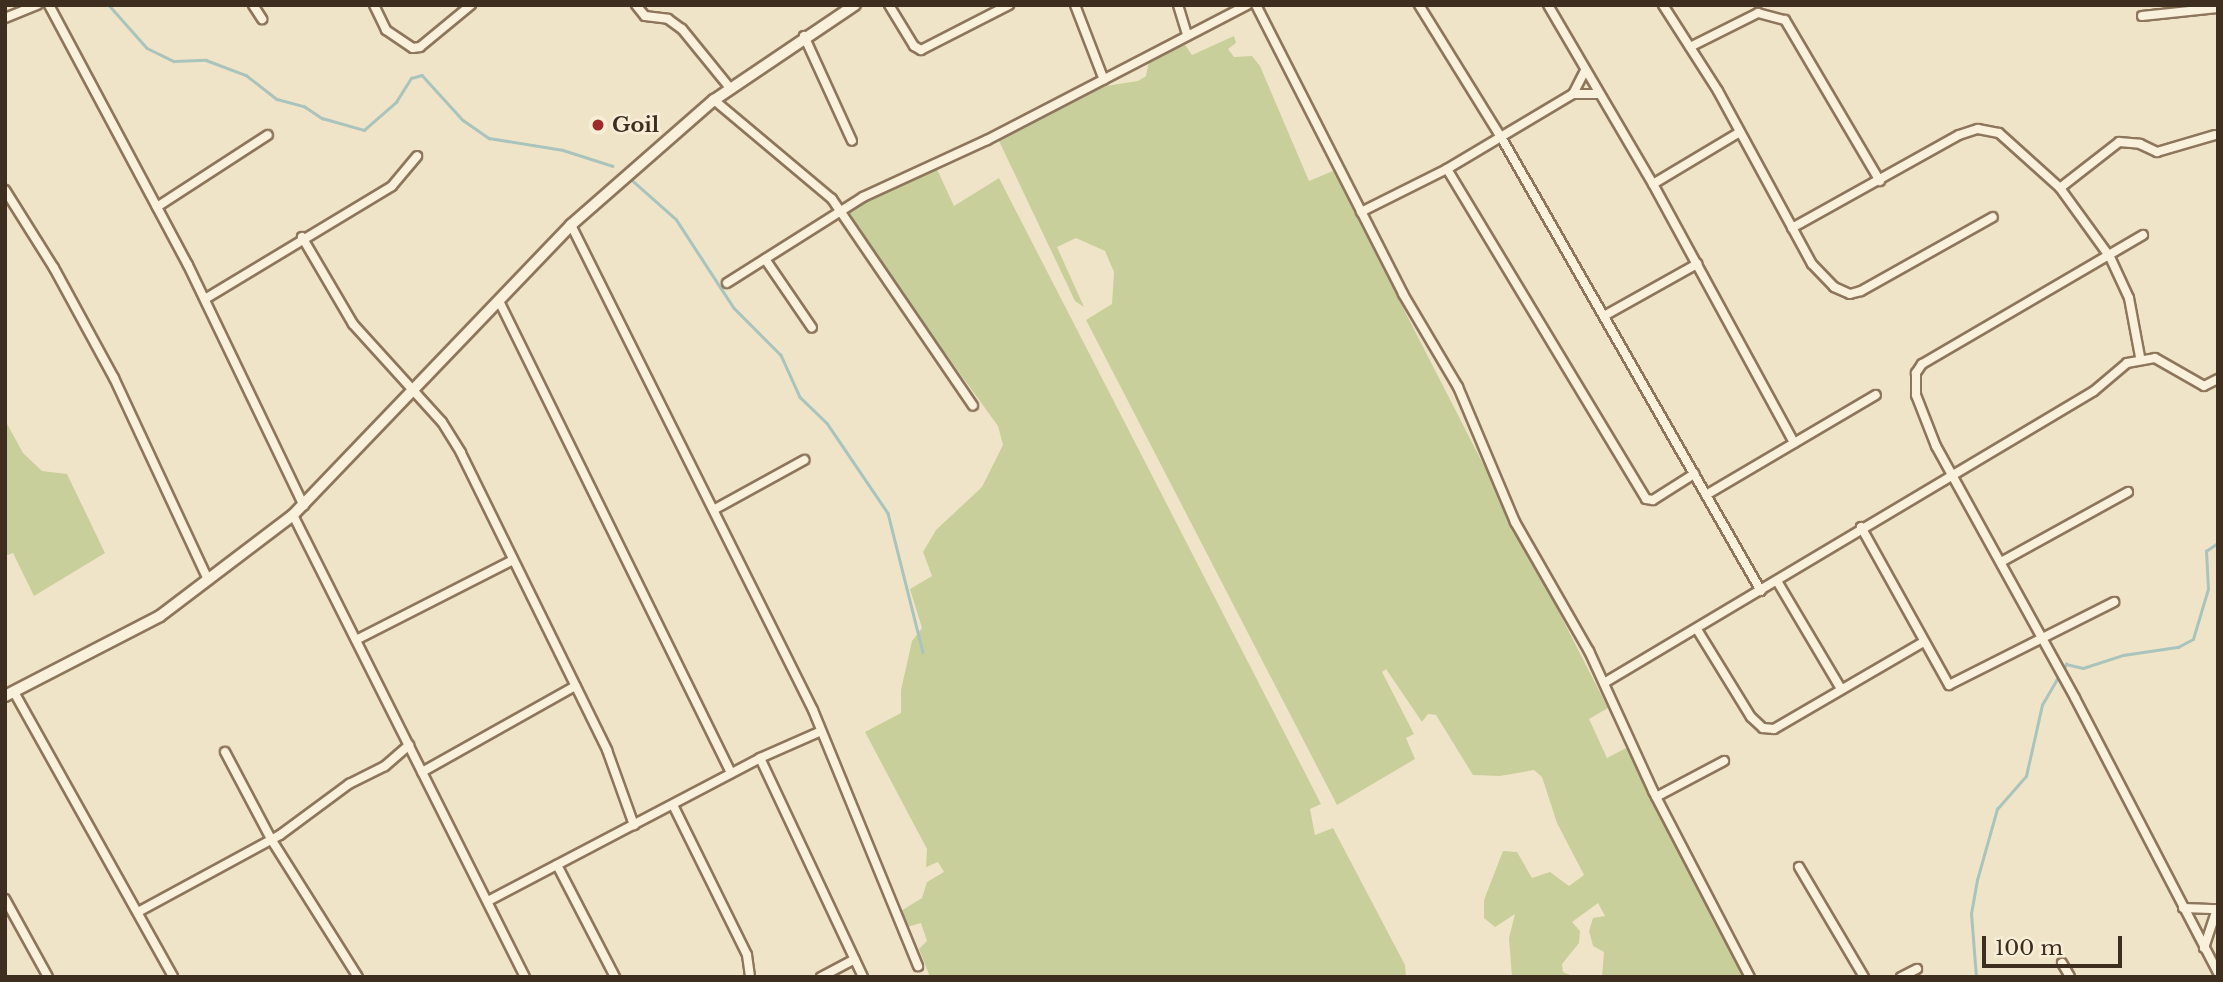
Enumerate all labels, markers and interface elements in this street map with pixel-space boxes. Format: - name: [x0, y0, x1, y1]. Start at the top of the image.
- place label: Goil: [612, 112, 659, 138]
- marker: Goil: [590, 117, 606, 133]
- scale bar: [1985, 922, 2125, 966]
- text: 100 m: [1995, 935, 2063, 961]

